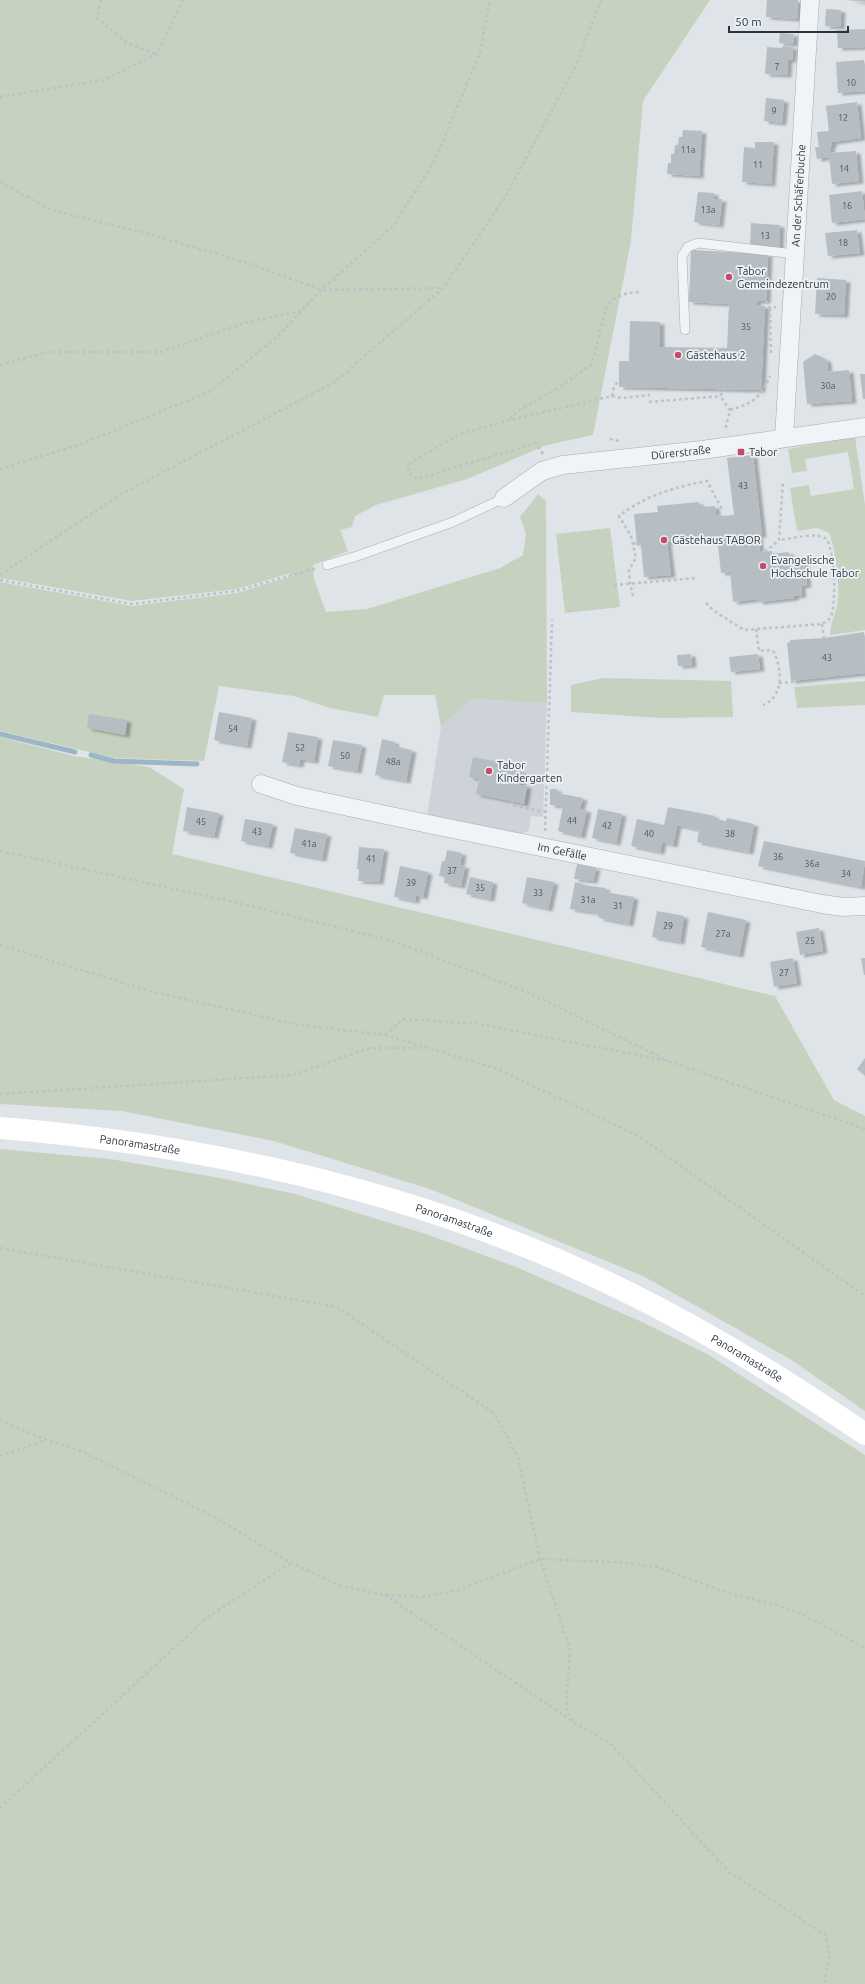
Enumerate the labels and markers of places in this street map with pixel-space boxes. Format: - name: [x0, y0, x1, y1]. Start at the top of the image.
- place label: Tabor Gemeindezentrum: [737, 265, 829, 290]
- marker: Tabor Gemeindezentrum: [724, 272, 734, 282]
- place label: Gästehaus 2: [686, 349, 746, 361]
- marker: Gästehaus 2: [673, 350, 683, 360]
- place label: Tabor: [749, 446, 778, 458]
- marker: Tabor: [736, 447, 746, 457]
- place label: Gästehaus TABOR: [672, 534, 761, 546]
- marker: Gästehaus TABOR: [659, 535, 669, 545]
- place label: Evangelische Hochschule Tabor: [771, 554, 860, 579]
- marker: Evangelische Hochschule Tabor: [758, 561, 768, 571]
- place label: Tabor KIndergarten: [497, 759, 562, 784]
- marker: Tabor KIndergarten: [484, 766, 494, 776]

